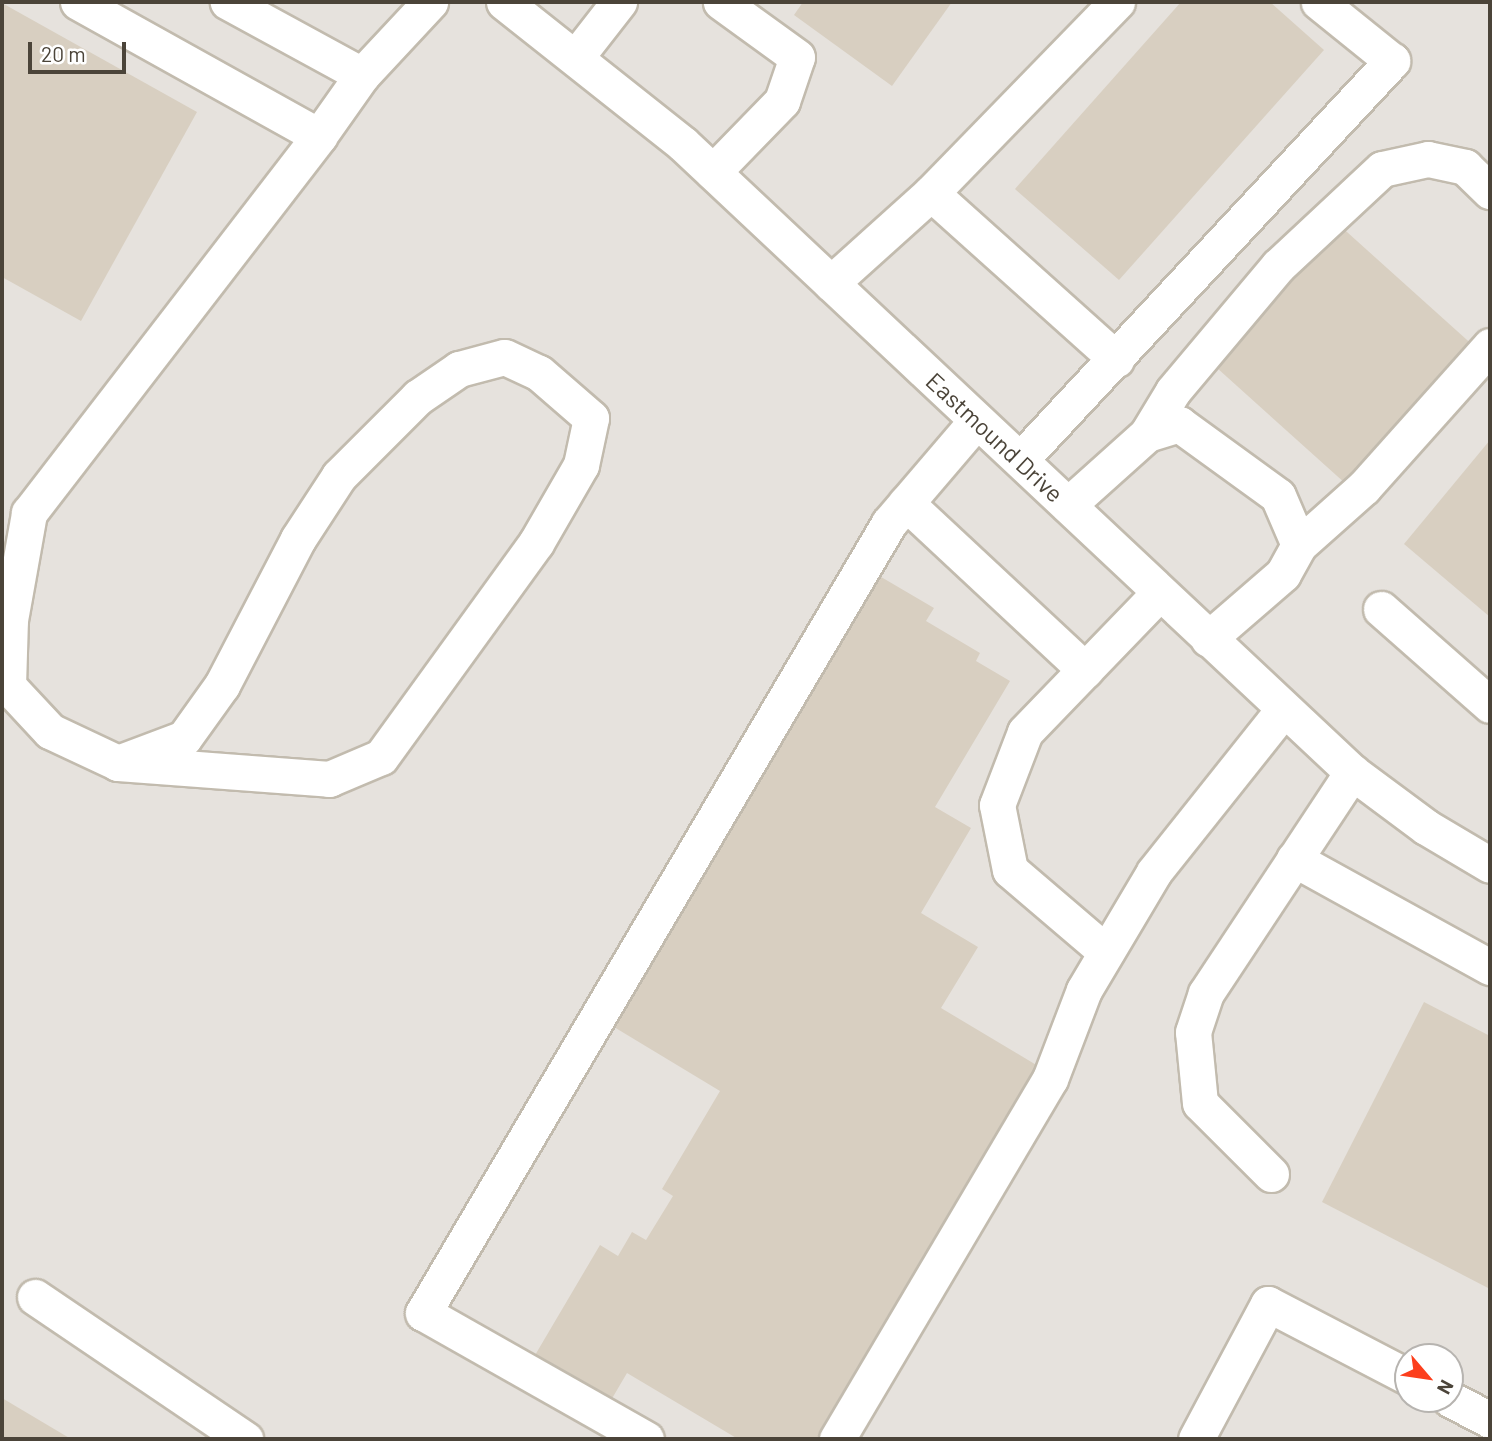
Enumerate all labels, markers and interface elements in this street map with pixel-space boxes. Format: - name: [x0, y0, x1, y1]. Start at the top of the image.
- scale bar: [32, 28, 130, 72]
- text: 20 m: [41, 41, 86, 66]
- street label: Eastmound Drive: [921, 366, 1069, 508]
- north arrow: [1394, 1343, 1464, 1413]
- text: N: [1433, 1376, 1459, 1399]

